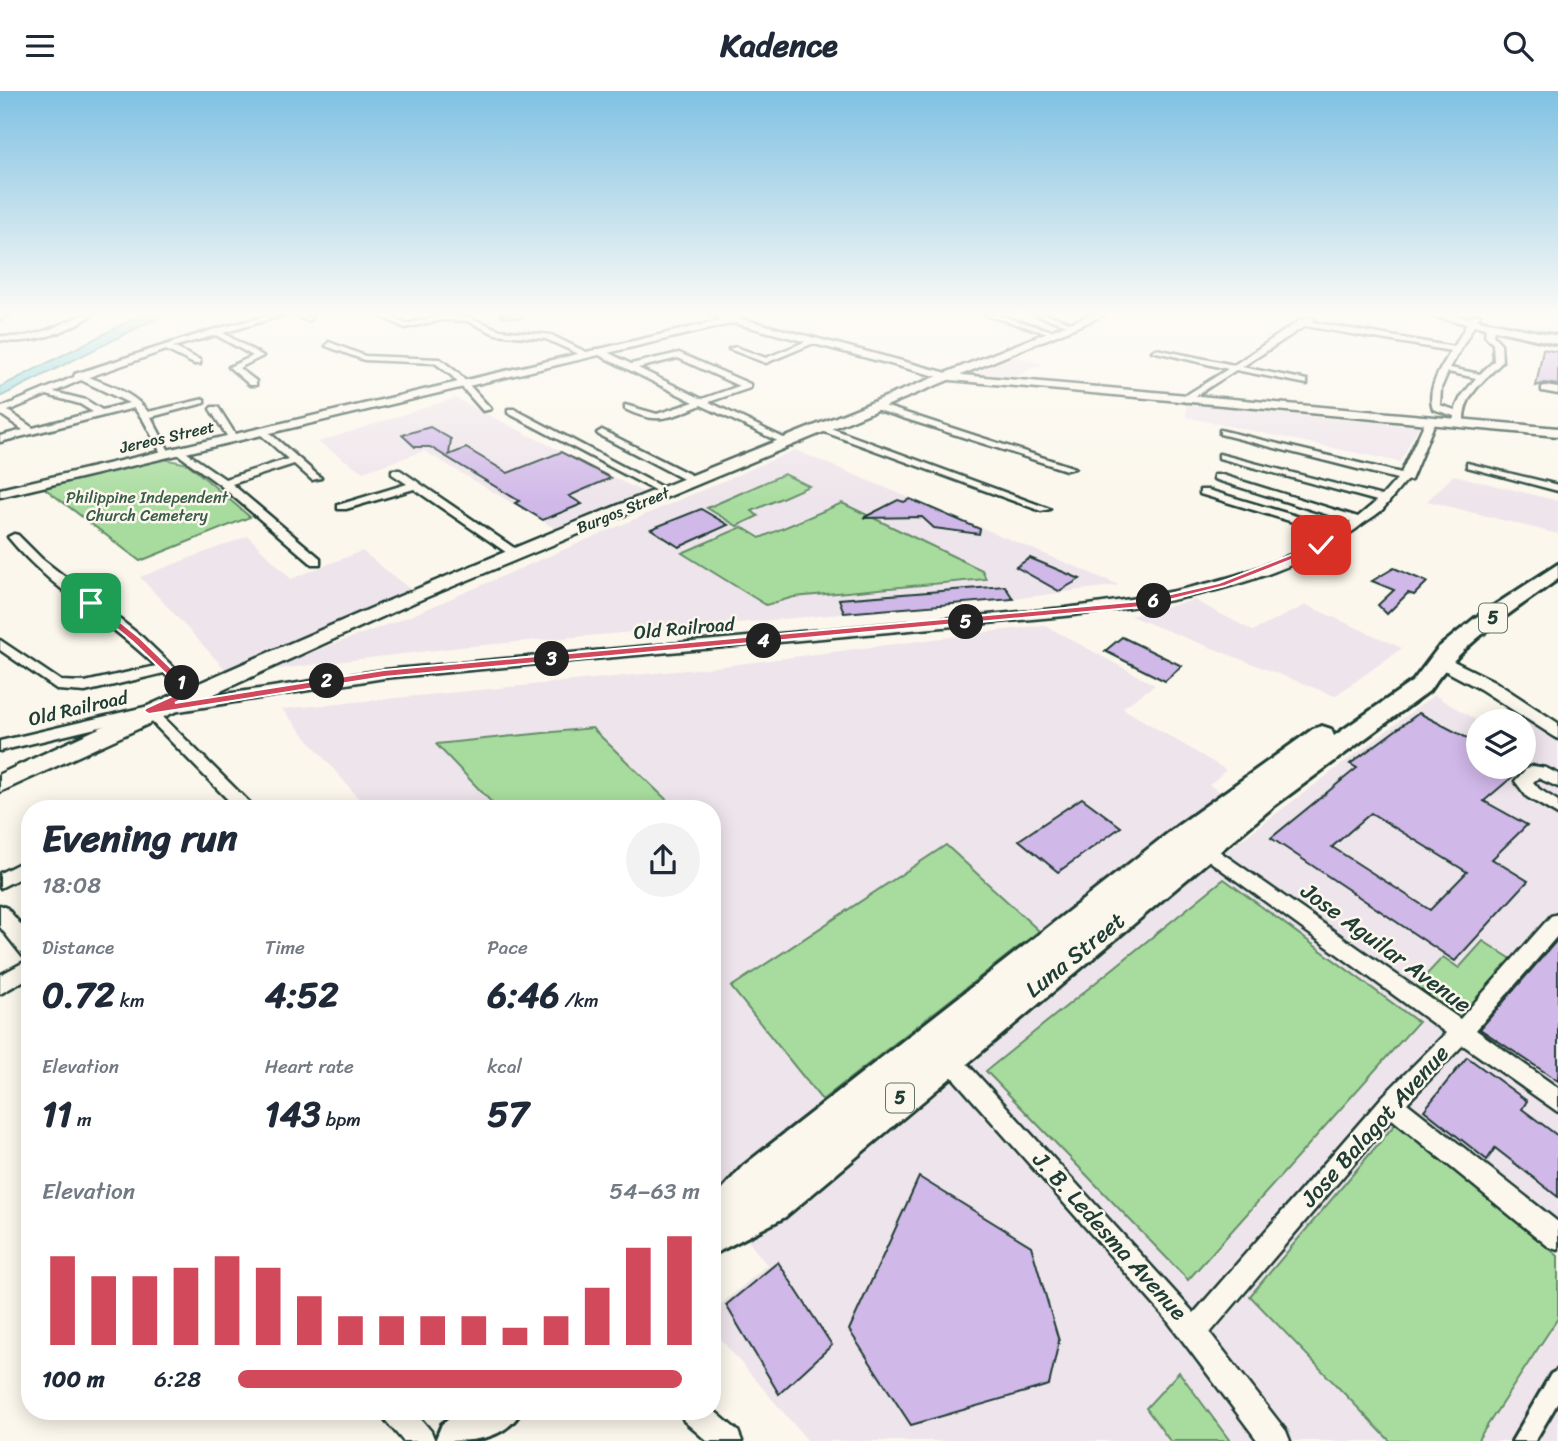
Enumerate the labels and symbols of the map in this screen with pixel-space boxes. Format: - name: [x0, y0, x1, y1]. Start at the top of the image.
- street label: Jereos Street: [116, 412, 217, 462]
- street label: Burgos Street: [572, 478, 674, 542]
- park label: Philippine Independent Church Cemetery: [66, 483, 229, 530]
- pin: [1291, 515, 1351, 575]
- pin: [61, 573, 121, 633]
- pin: 6: [1136, 583, 1172, 619]
- road number: 5: [1479, 603, 1507, 633]
- pin: 5: [948, 605, 984, 639]
- street label: Old Railroad: [632, 607, 737, 649]
- pin: 4: [746, 623, 782, 659]
- pin: 3: [534, 641, 570, 677]
- pin: 2: [310, 663, 344, 699]
- pin: 1: [164, 665, 200, 701]
- street label: Old Railroad: [25, 680, 132, 735]
- street label: Jose Aguilar Avenue: [1291, 871, 1480, 1024]
- street label: Luna Street: [1016, 901, 1134, 1009]
- street label: Jose Balagot Avenue: [1289, 1035, 1460, 1218]
- road number: 5: [886, 1083, 914, 1113]
- street label: J. B. Ledesma Avenue: [1022, 1141, 1198, 1330]

